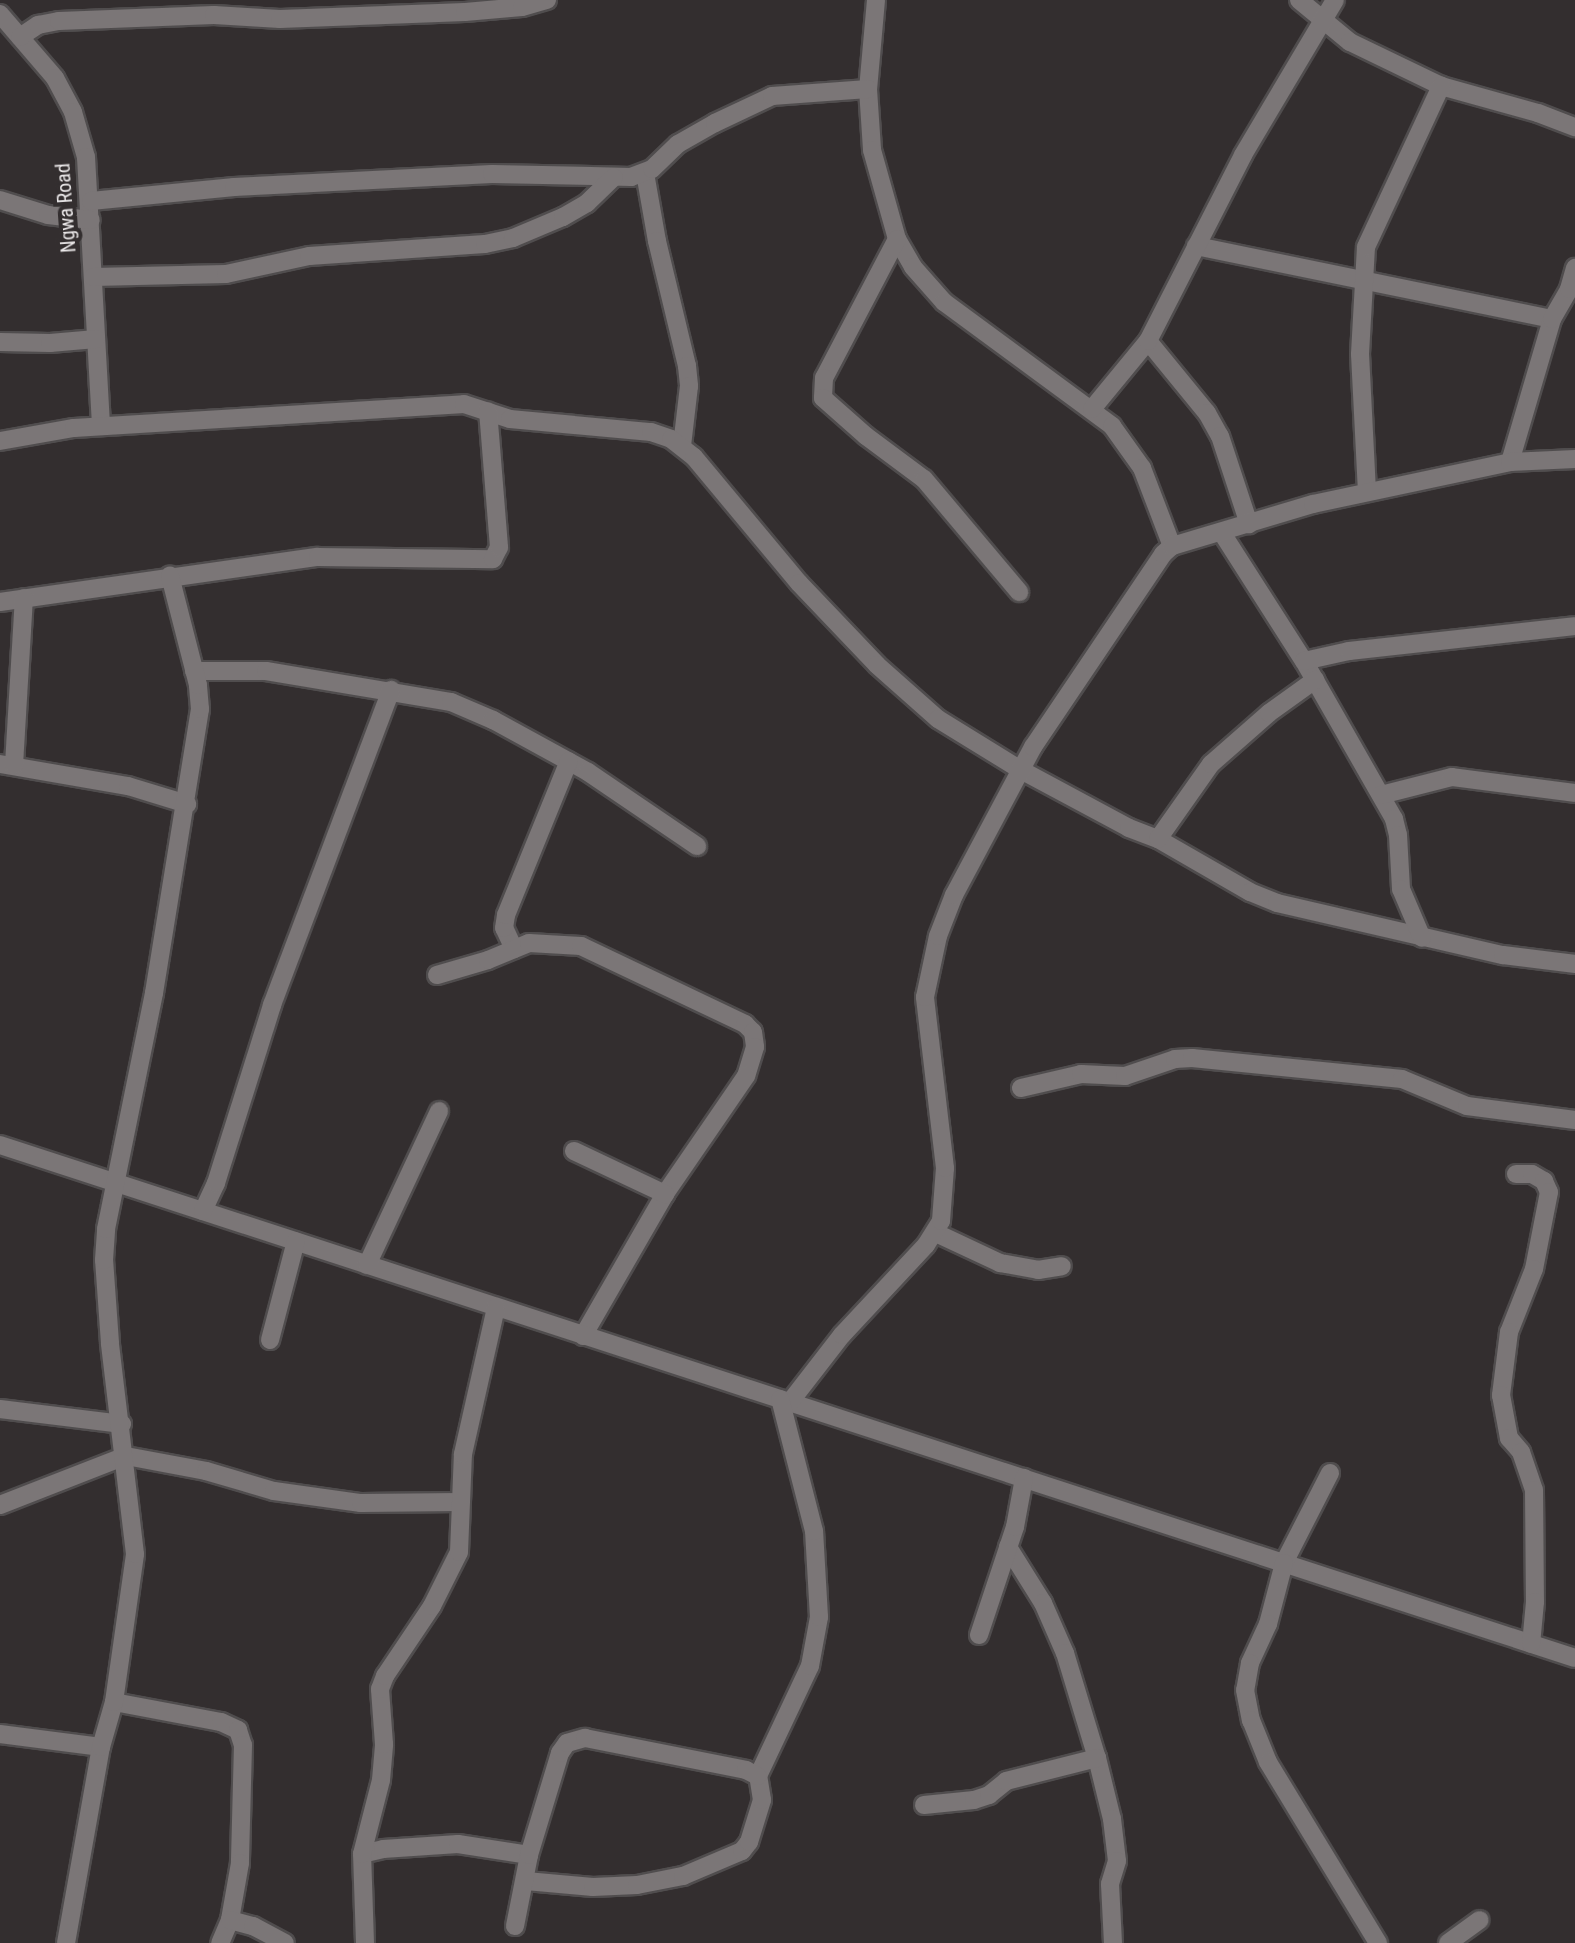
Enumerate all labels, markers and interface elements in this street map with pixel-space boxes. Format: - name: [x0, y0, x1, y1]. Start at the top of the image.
- street label: Ngwa Road: [51, 162, 81, 254]

